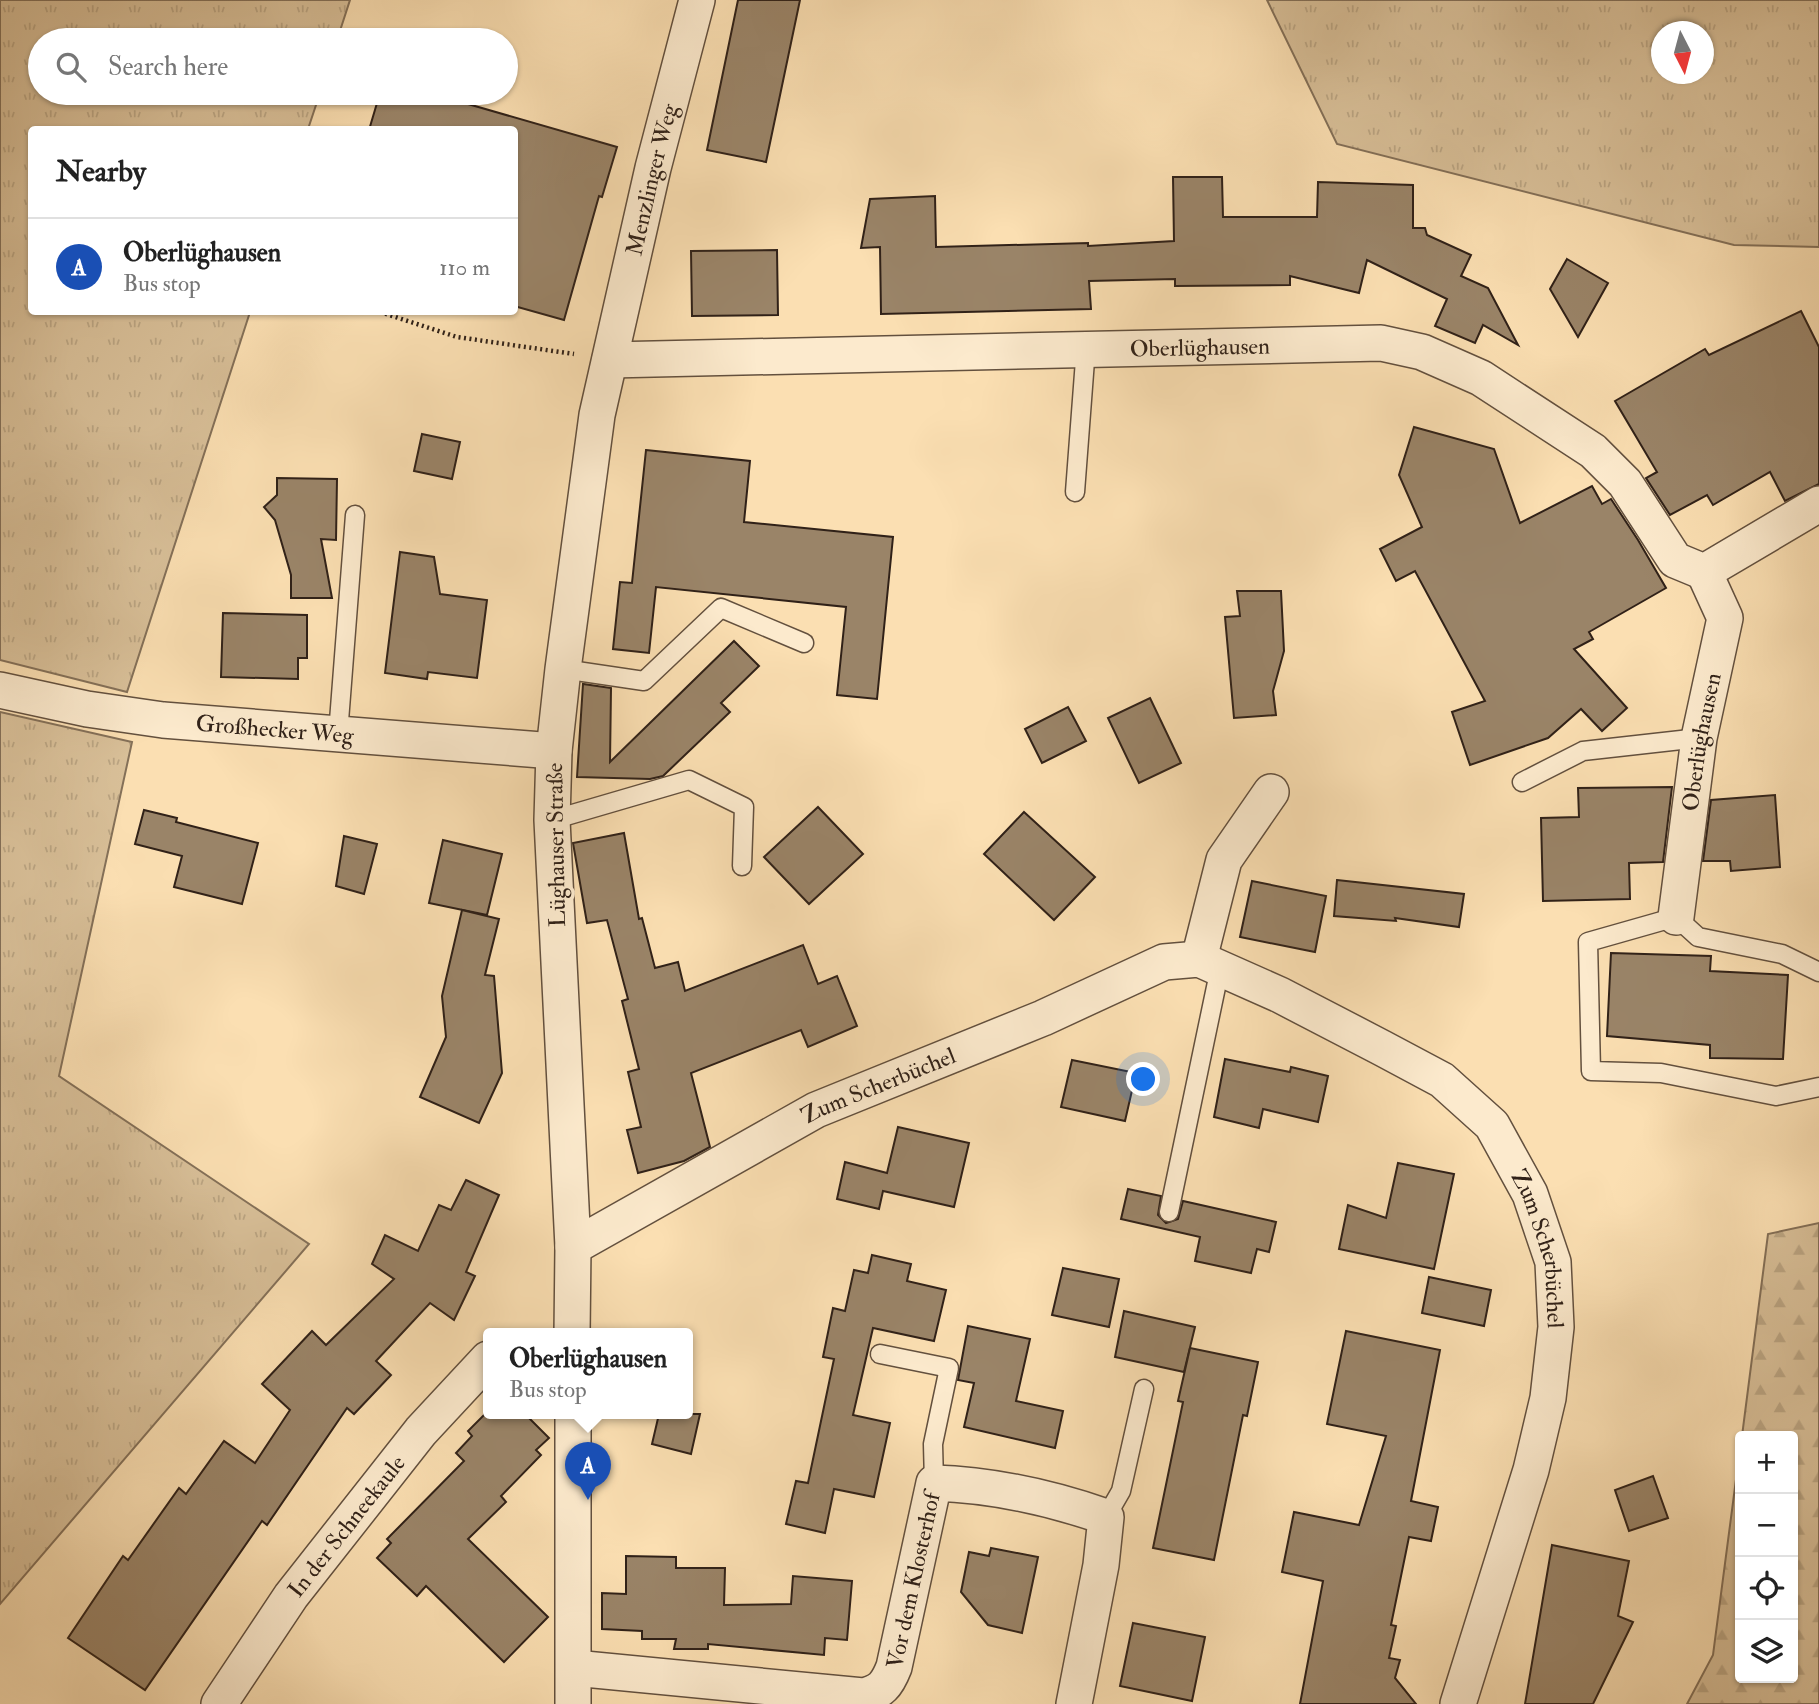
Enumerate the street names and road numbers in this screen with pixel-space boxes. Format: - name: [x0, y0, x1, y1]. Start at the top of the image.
- street label: Menzlinger Weg: [619, 100, 684, 258]
- street label: Oberlüghausen: [1130, 331, 1270, 363]
- street label: Oberlüghausen: [1675, 670, 1727, 813]
- street label: Großhecker Weg: [195, 708, 355, 750]
- street label: Lüghauser Straße: [540, 762, 572, 927]
- street label: Zum Scherbüchel: [796, 1041, 960, 1130]
- street label: Zum Scherbüchel: [1505, 1164, 1571, 1329]
- street label: In der Schneekaule: [281, 1449, 411, 1603]
- street label: Vor dem Klosterhof: [880, 1486, 947, 1671]

